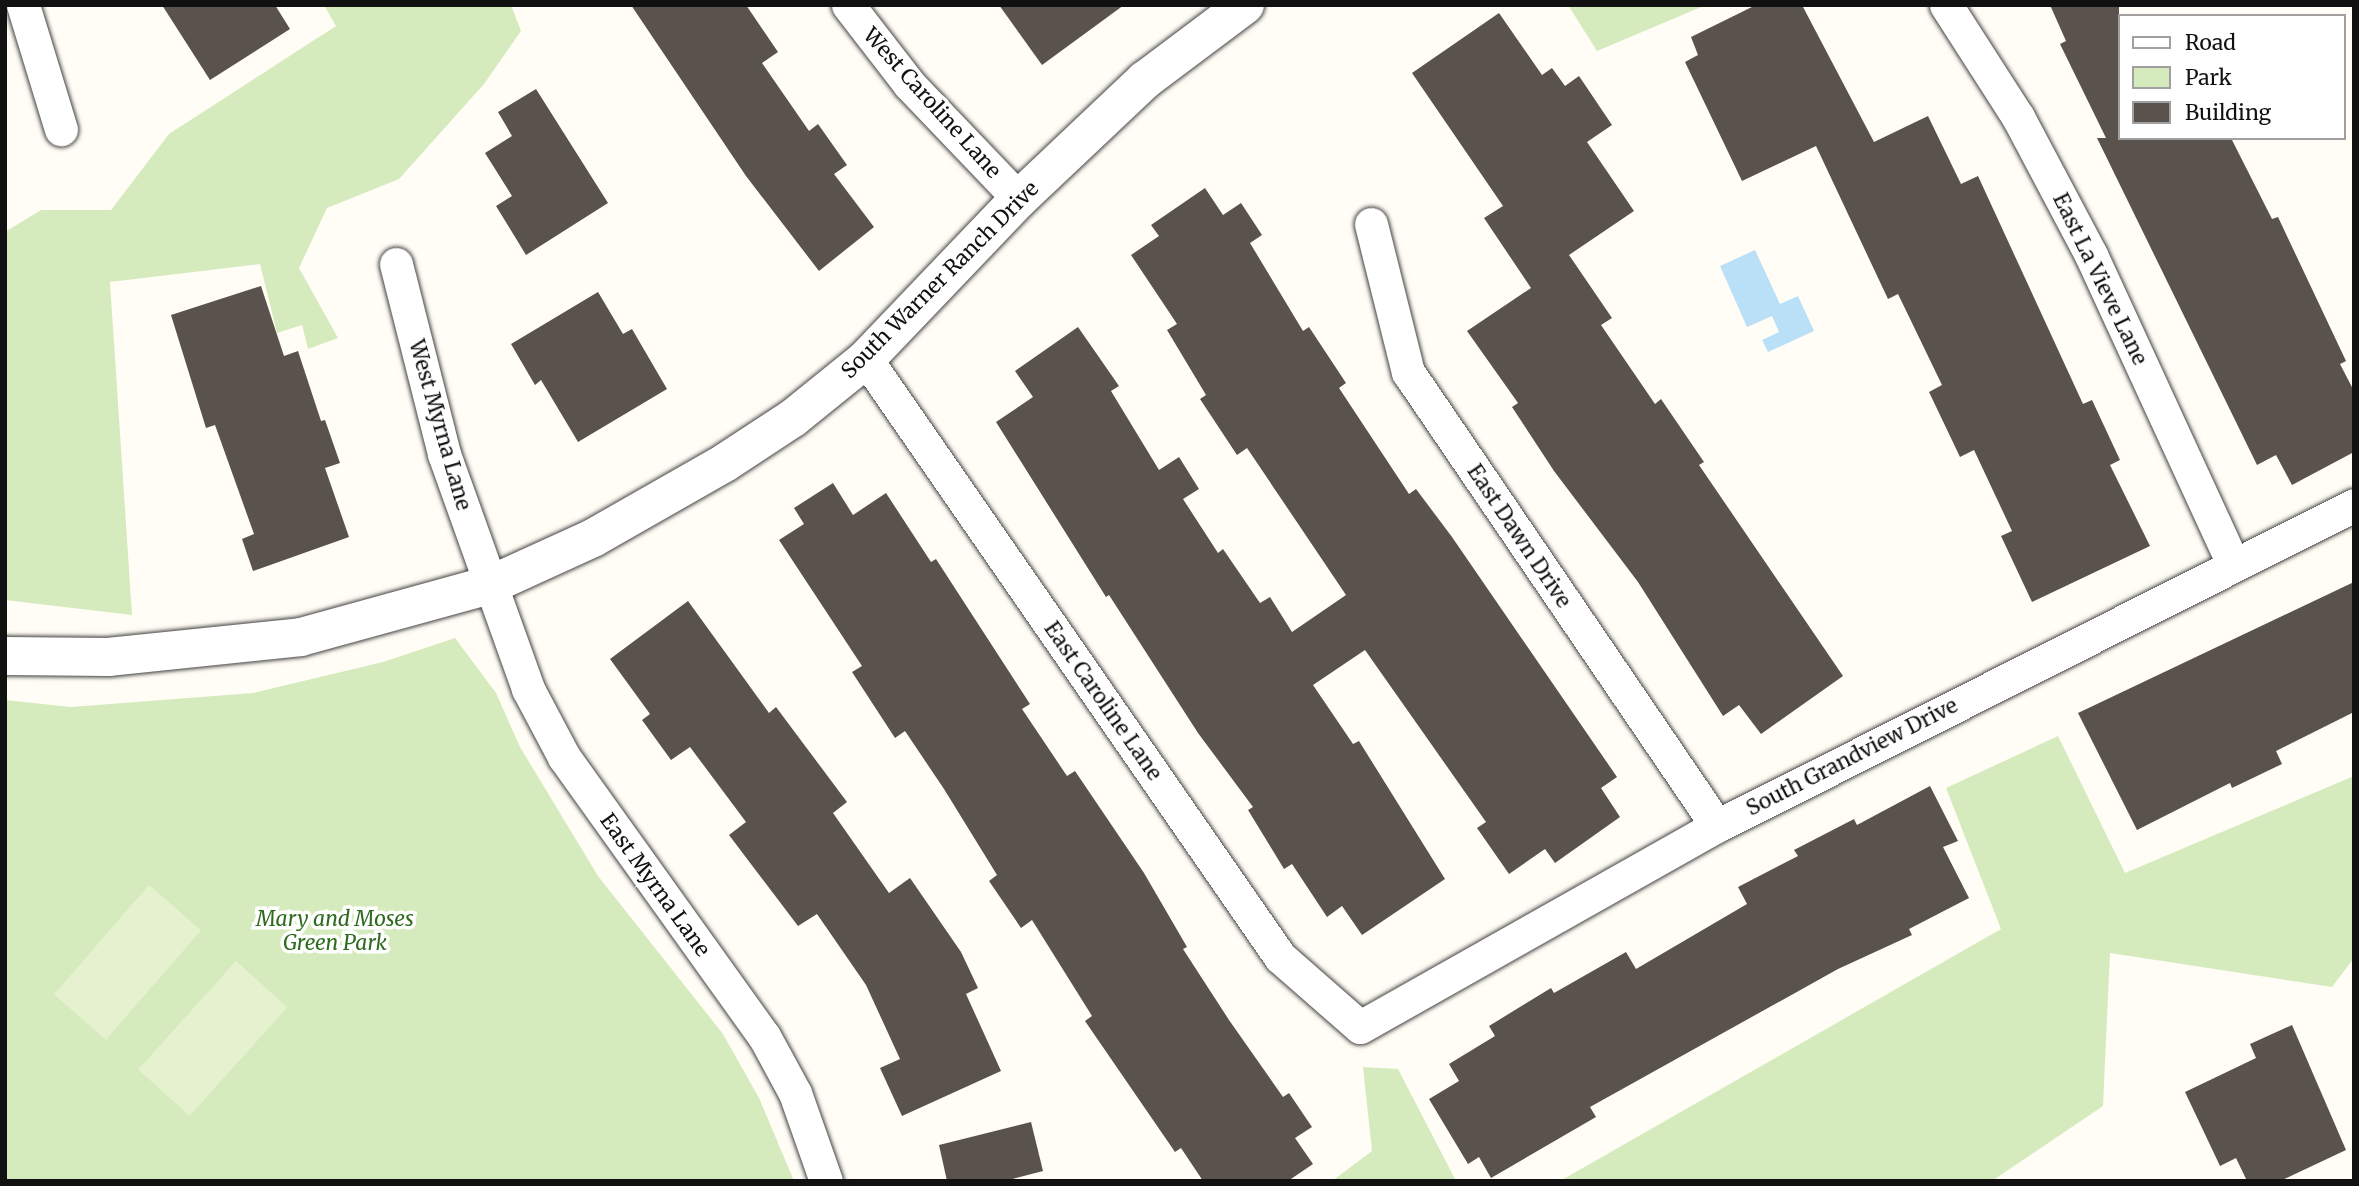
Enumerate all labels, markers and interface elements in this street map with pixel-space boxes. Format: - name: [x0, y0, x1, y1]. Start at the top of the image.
- legend: [2118, 14, 2345, 140]
- street label: West Caroline Lane: [858, 23, 1006, 183]
- text: Road: [2185, 29, 2236, 56]
- text: Park: [2185, 64, 2232, 91]
- text: Building: [2185, 99, 2271, 126]
- street label: South Warner Ranch Drive: [836, 176, 1044, 384]
- street label: East La Vieve Lane: [2047, 189, 2153, 369]
- street label: West Myrna Lane: [404, 337, 476, 513]
- street label: East Dawn Drive: [1462, 460, 1576, 612]
- street label: East Caroline Lane: [1039, 617, 1167, 785]
- street label: South Grandview Drive: [1742, 693, 1962, 821]
- street label: East Myrna Lane: [595, 809, 715, 961]
- park label: Mary and Moses Green Park: [256, 906, 414, 956]

